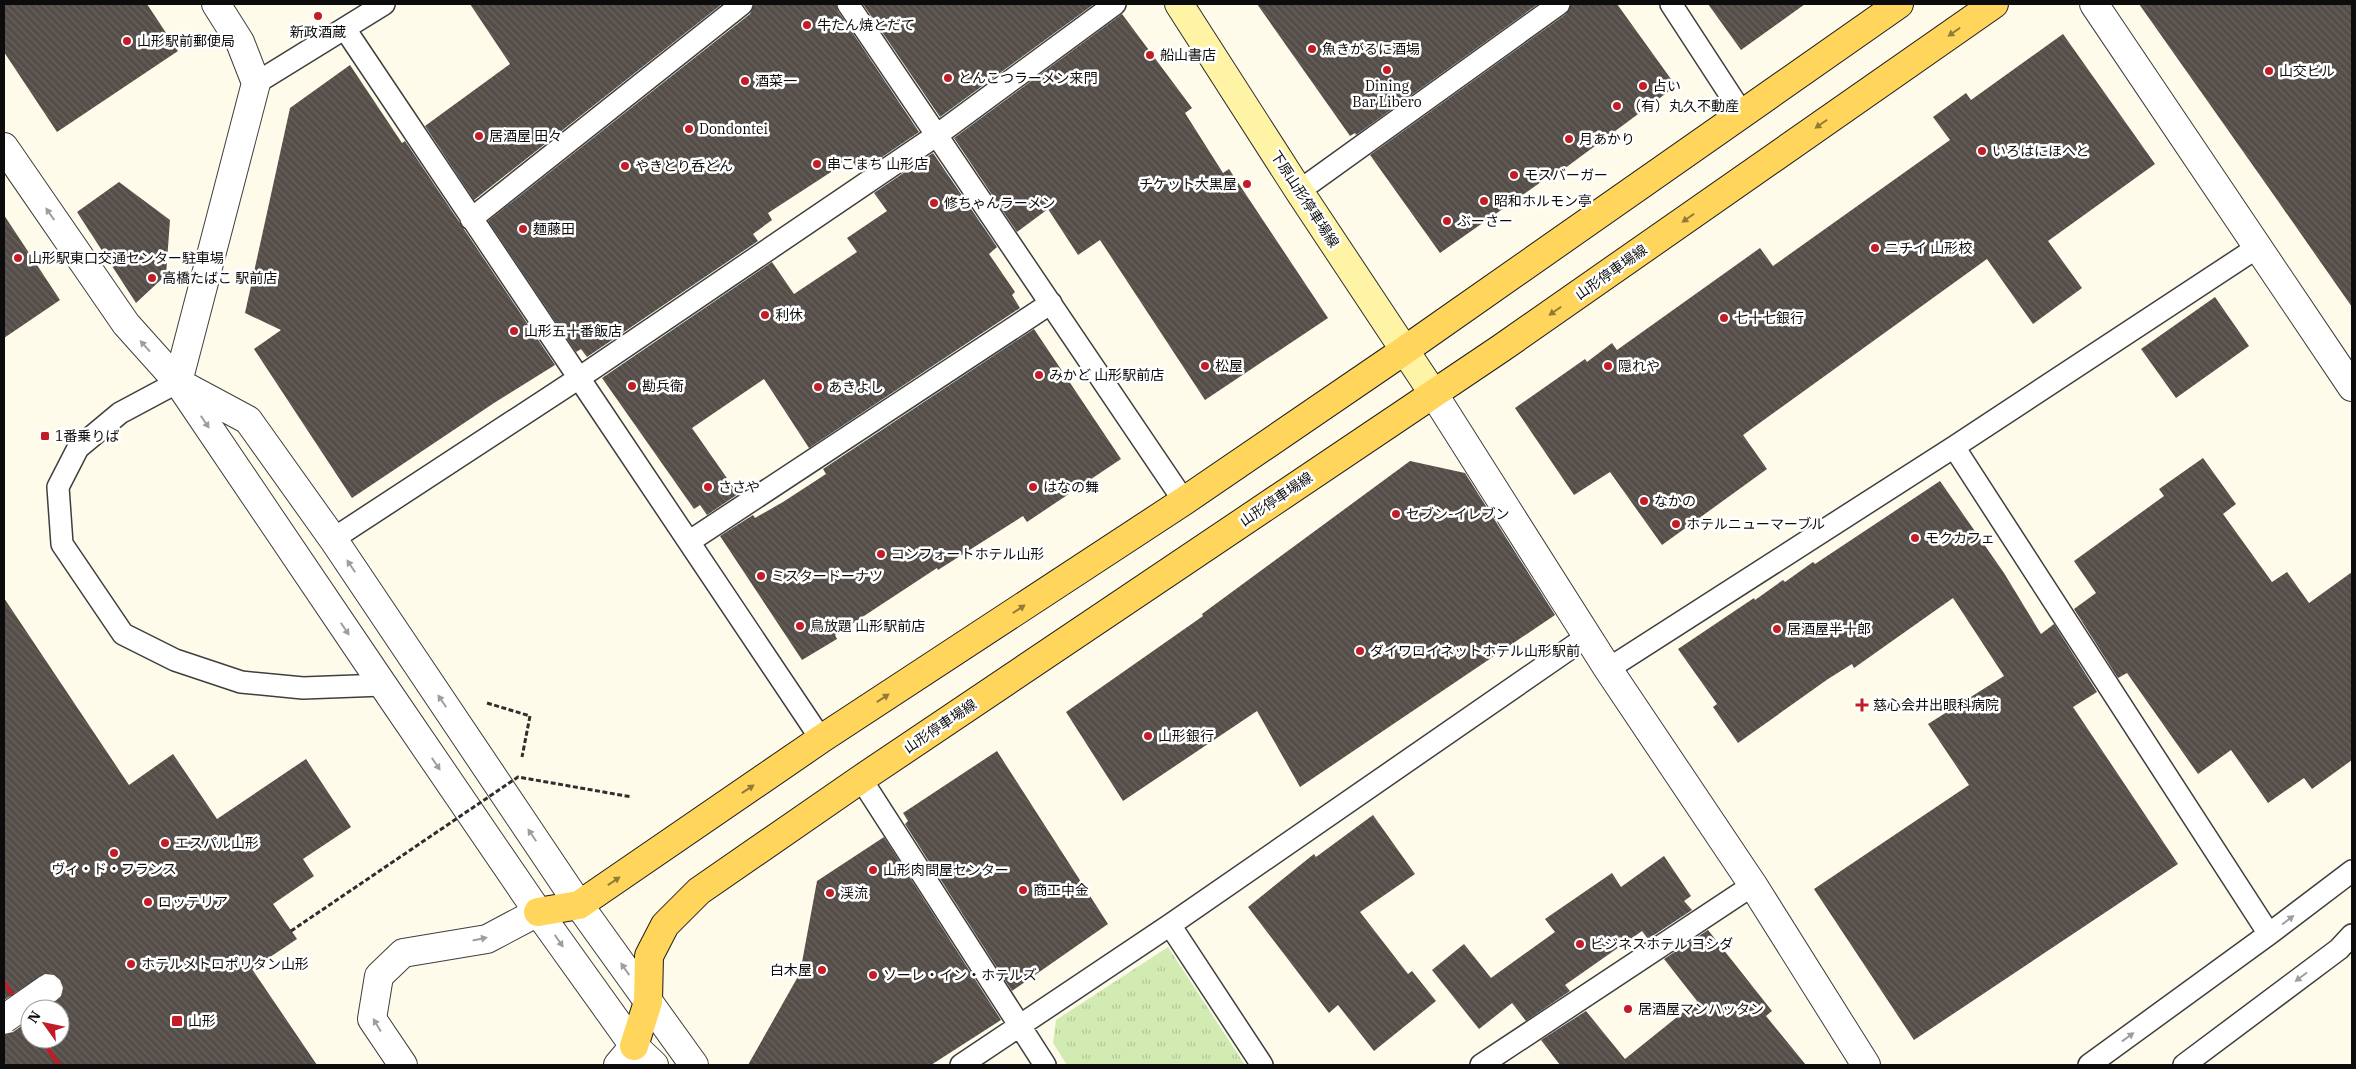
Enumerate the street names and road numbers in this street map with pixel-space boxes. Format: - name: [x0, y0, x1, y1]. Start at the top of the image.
- street label: 下原山形停車場線: [1267, 147, 1343, 251]
- street label: 山形停車場線: [1571, 241, 1651, 303]
- street label: 山形停車場線: [1236, 468, 1316, 530]
- street label: 山形停車場線: [900, 695, 980, 757]

